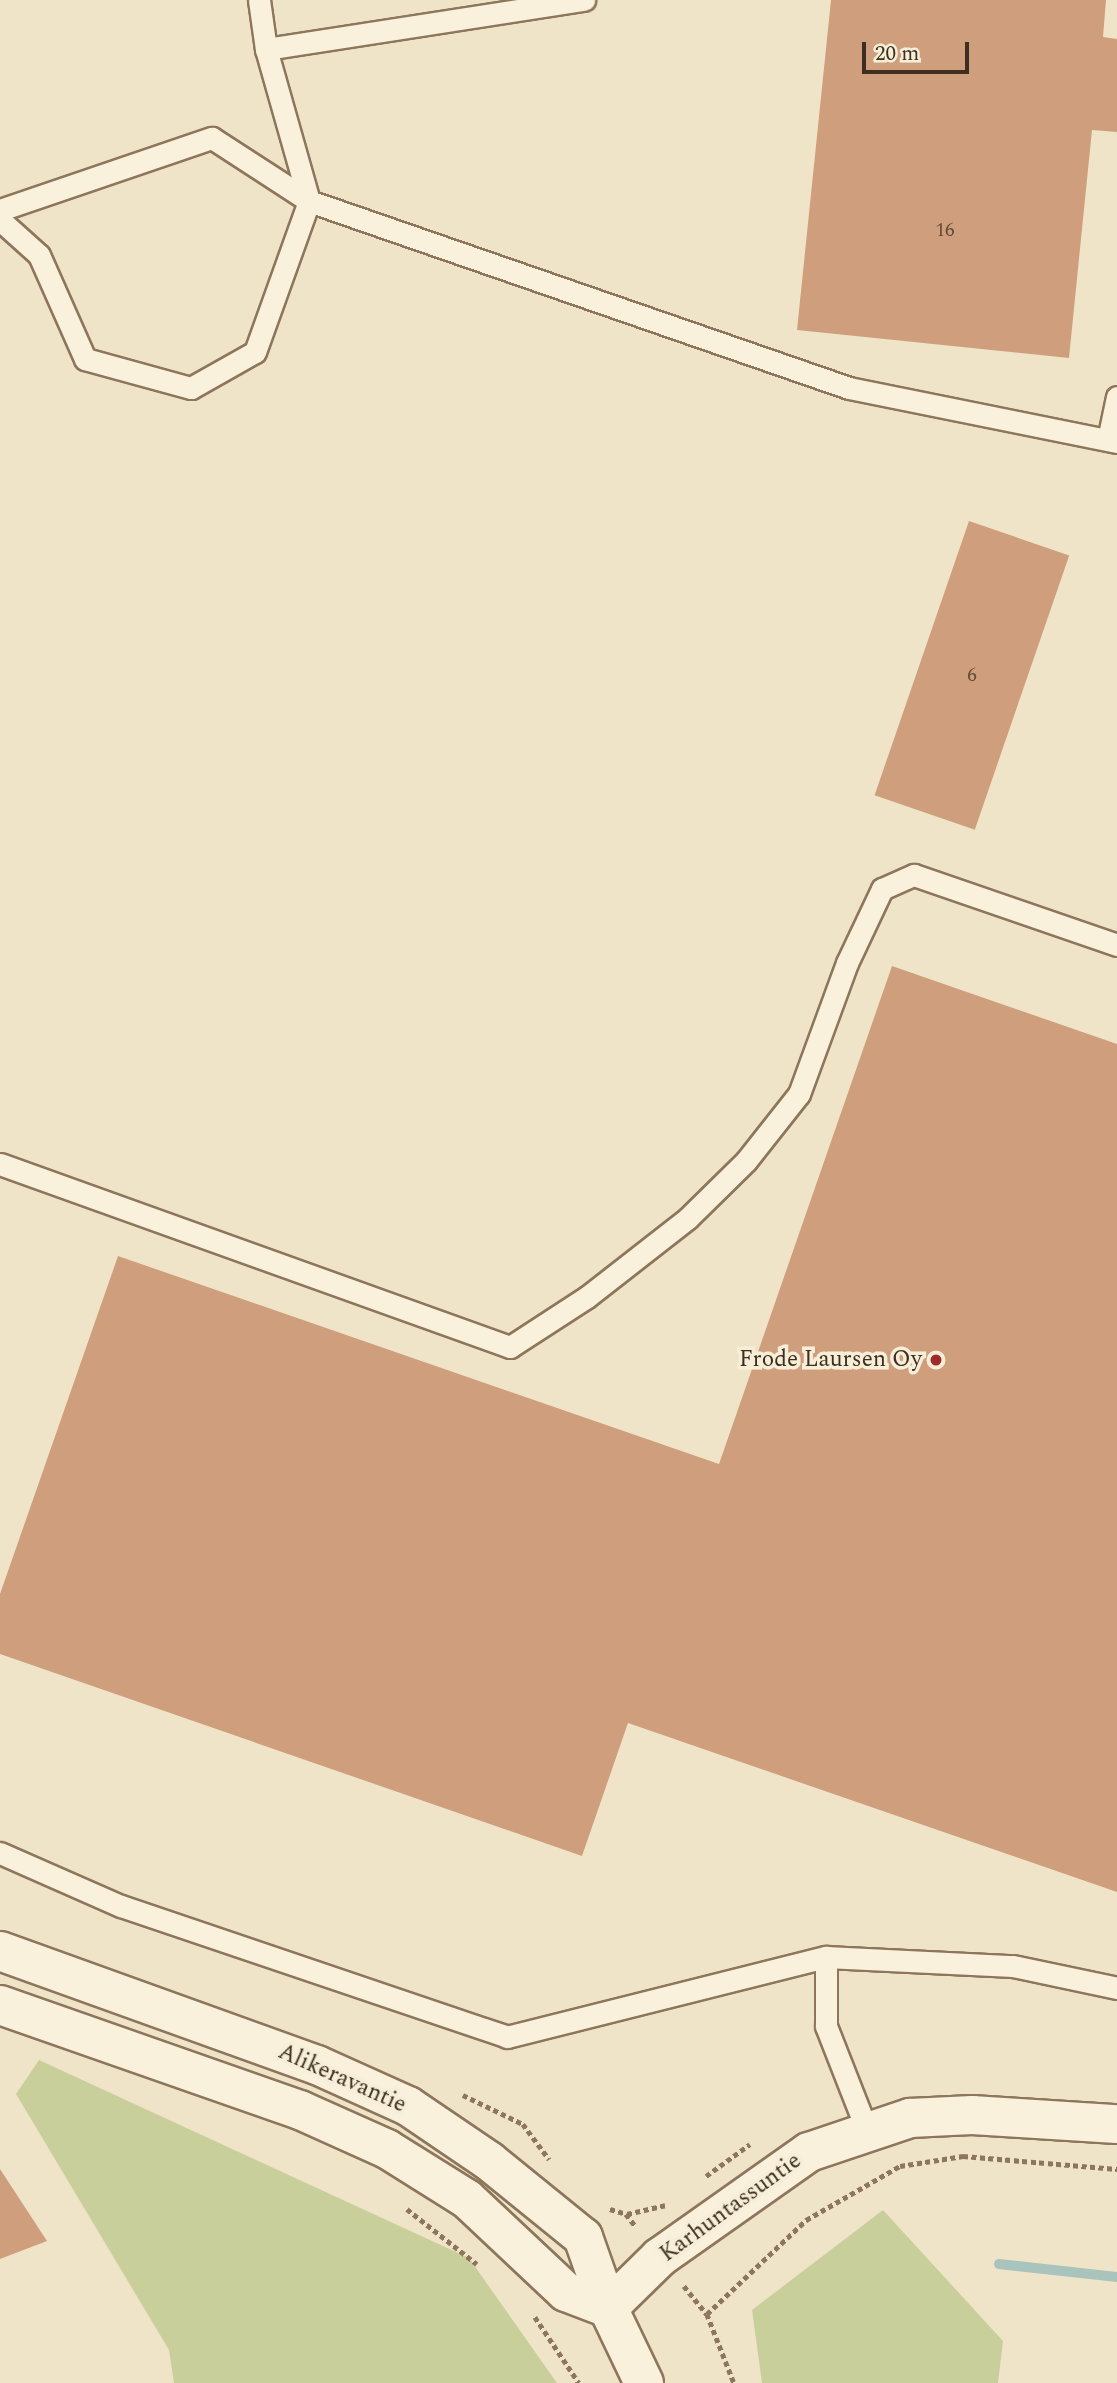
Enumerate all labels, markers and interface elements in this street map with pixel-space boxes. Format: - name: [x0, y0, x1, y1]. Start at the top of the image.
- scale bar: [865, 28, 972, 72]
- text: 20 m: [875, 38, 919, 70]
- house number: 16: [936, 220, 954, 242]
- house number: 6: [967, 665, 977, 687]
- place label: Frode Laursen Oy: [739, 1346, 922, 1374]
- marker: Frode Laursen Oy: [928, 1352, 944, 1368]
- street label: Alikeravantie: [274, 2038, 410, 2120]
- street label: Karhuntassuntie: [655, 2147, 807, 2269]

